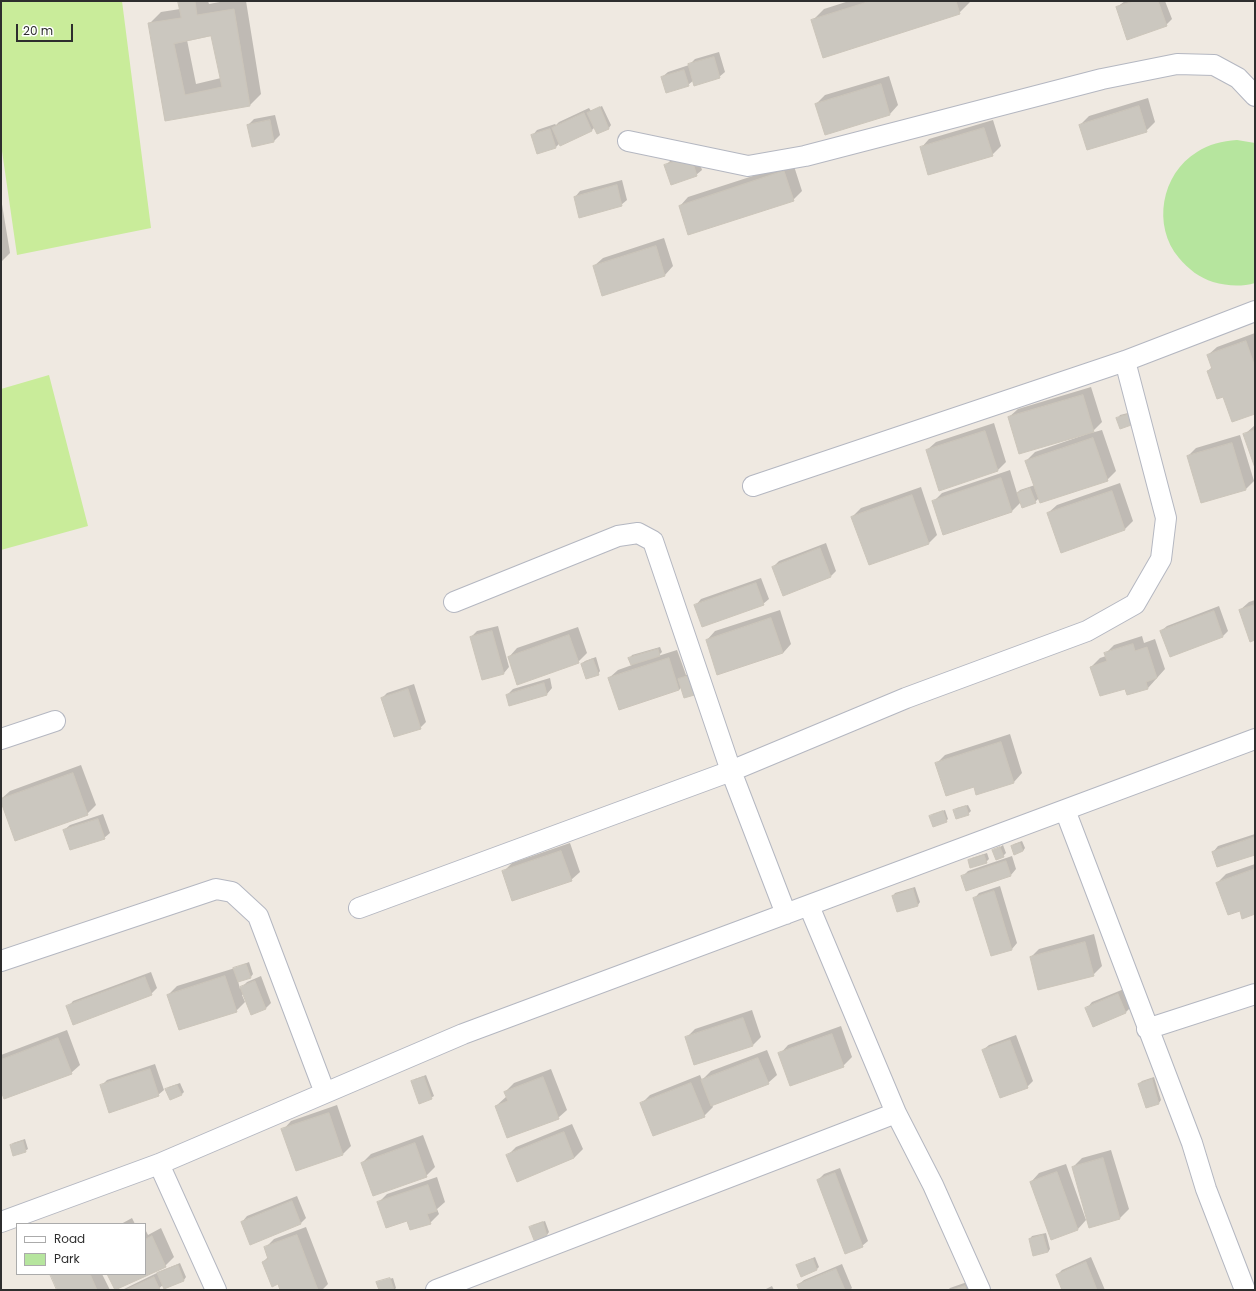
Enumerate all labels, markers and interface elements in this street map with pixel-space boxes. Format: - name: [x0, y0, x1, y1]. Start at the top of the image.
- scale bar: [18, 16, 75, 42]
- text: 20 m: [23, 22, 53, 39]
- legend: [16, 1223, 146, 1275]
- text: Road: [54, 1230, 85, 1247]
- text: Park: [54, 1250, 80, 1267]

